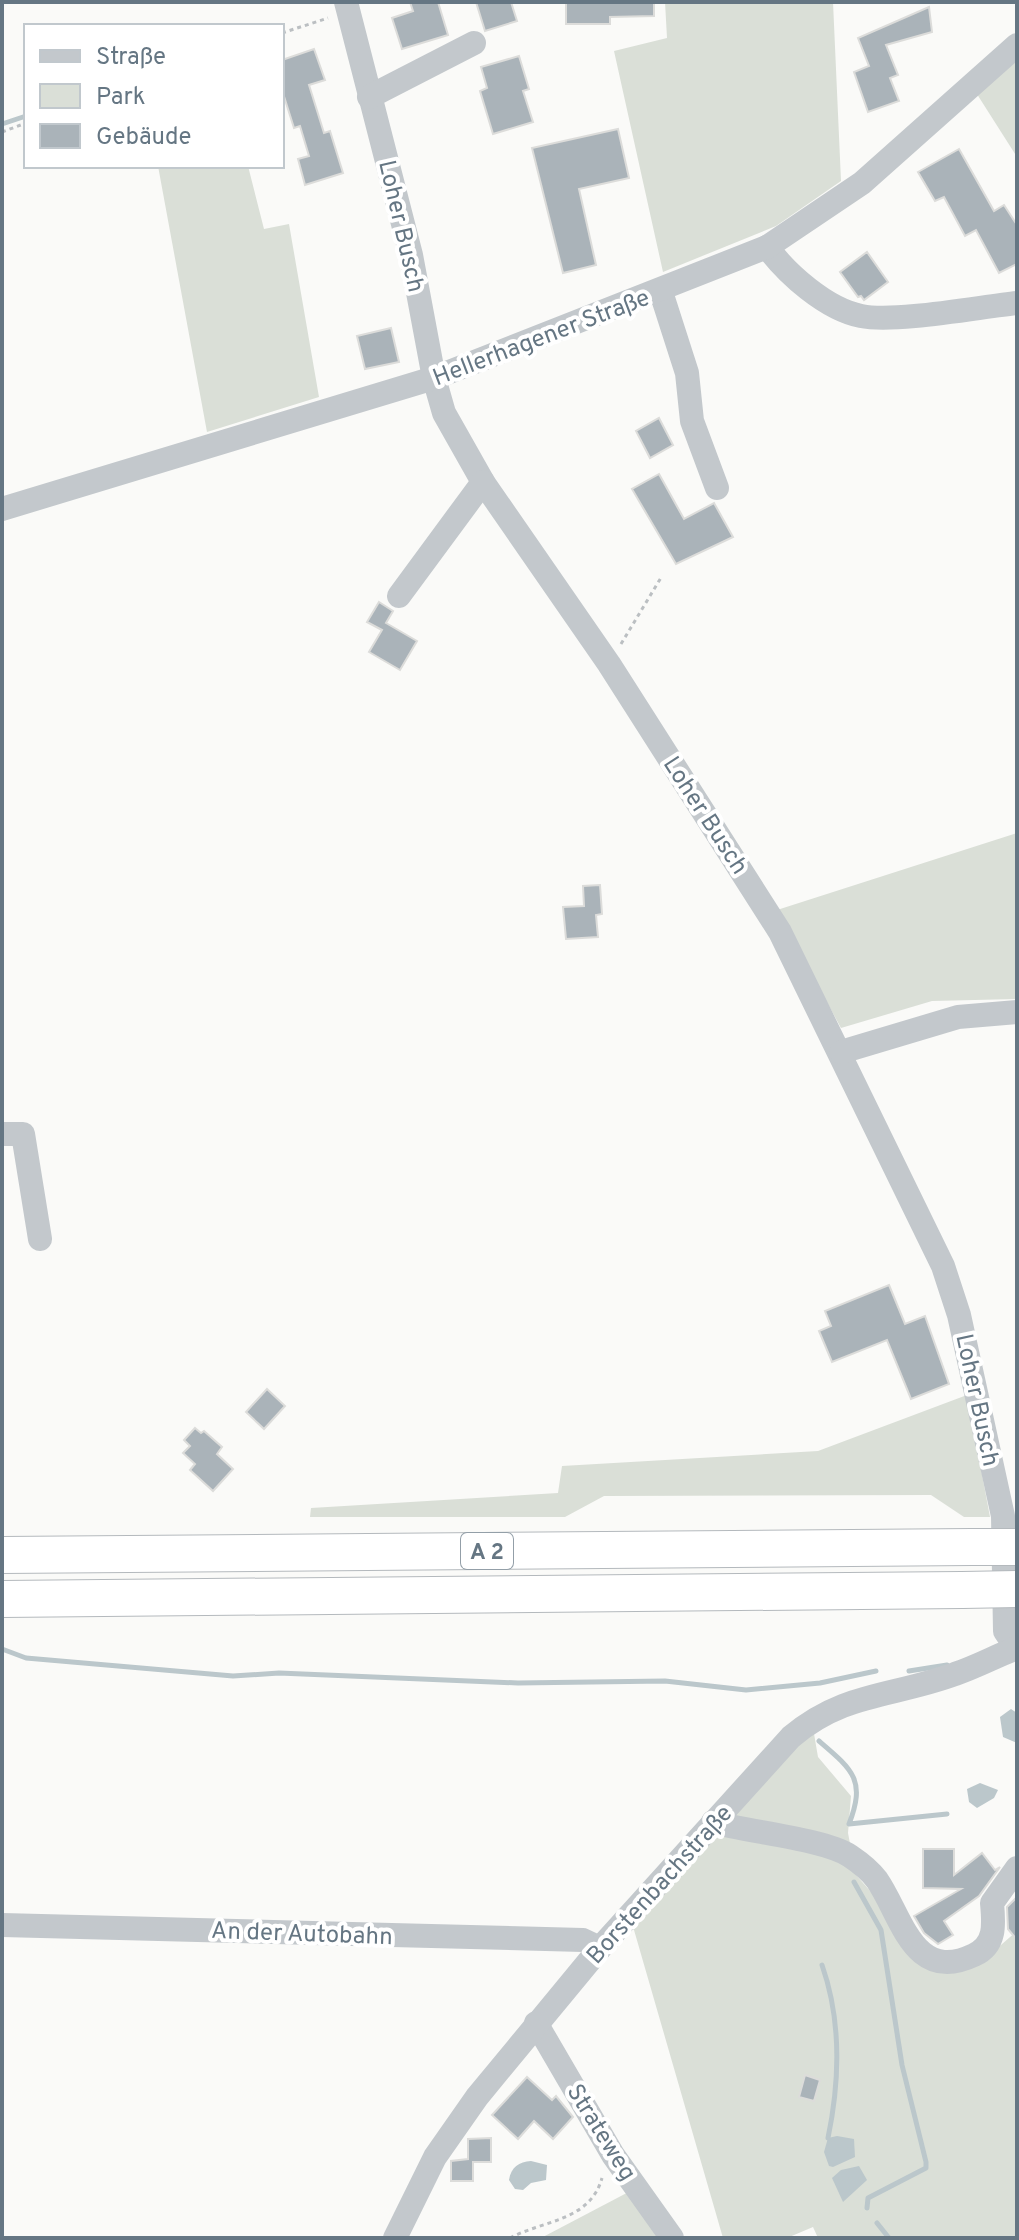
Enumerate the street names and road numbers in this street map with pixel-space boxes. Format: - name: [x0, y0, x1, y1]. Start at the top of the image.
- street label: Loher Busch: [370, 158, 430, 295]
- street label: Hellerhagener Straße: [429, 284, 654, 394]
- street label: Loher Busch: [655, 751, 754, 881]
- street label: Loher Busch: [947, 1331, 1005, 1469]
- road number: A 2: [461, 1533, 513, 1569]
- street label: Borstenbachstraße: [581, 1800, 740, 1971]
- street label: An der Autobahn: [211, 1917, 393, 1953]
- street label: Strateweg: [559, 2079, 642, 2187]

